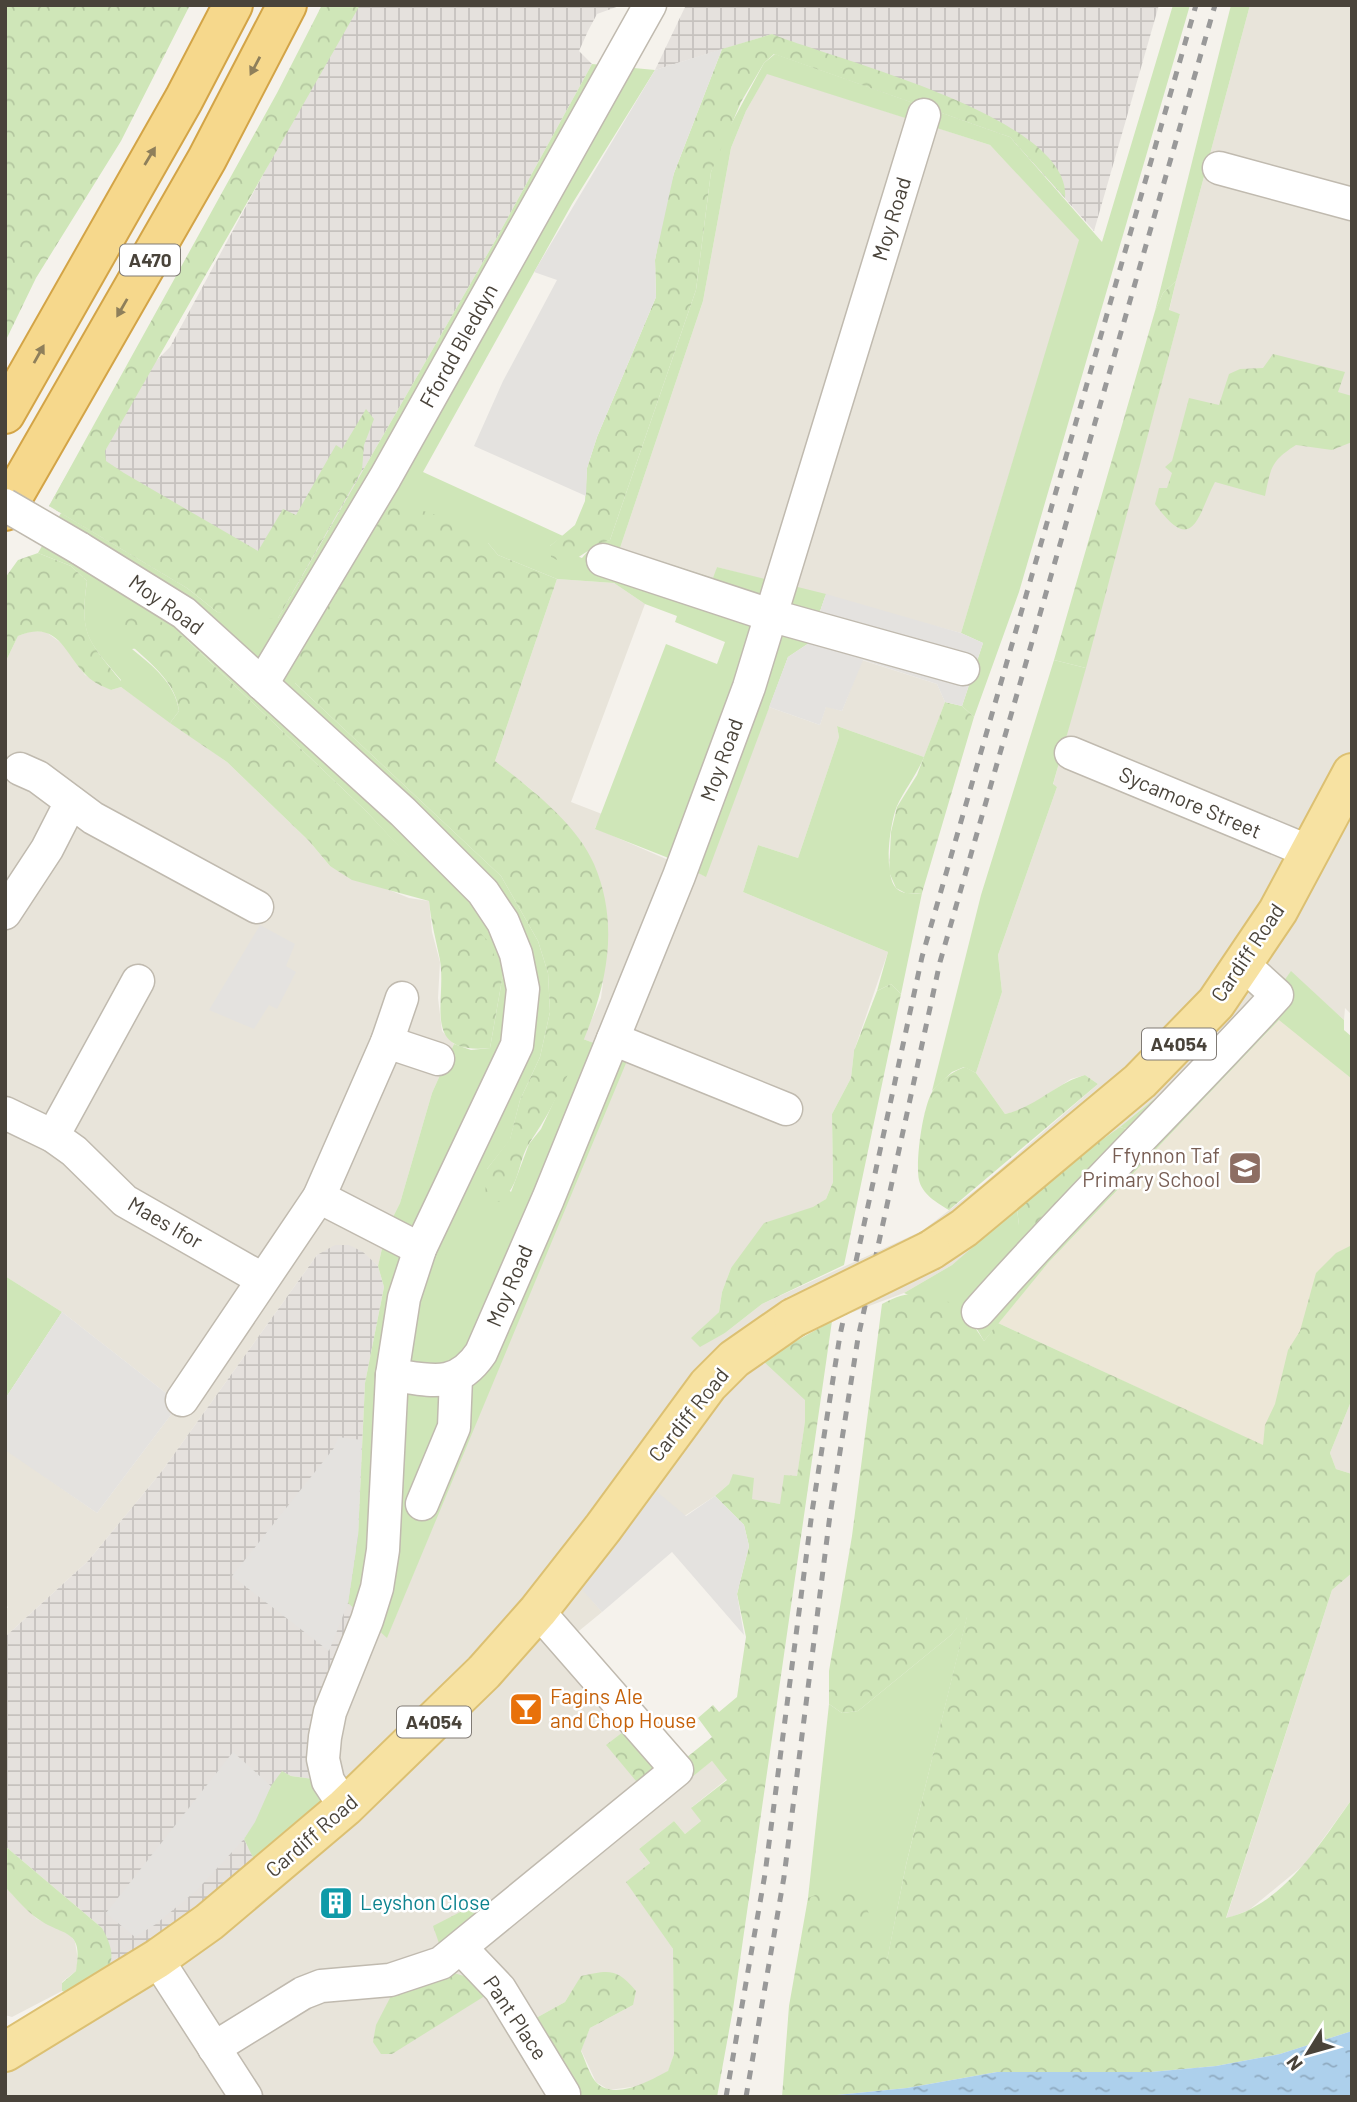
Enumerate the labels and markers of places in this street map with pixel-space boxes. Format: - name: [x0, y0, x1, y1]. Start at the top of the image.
- place label: Ffynnon Taf Primary School: [1082, 1142, 1220, 1191]
- school or university icon: Ffynnon Taf Primary School: [1226, 1149, 1264, 1187]
- place label: Fagins Ale and Chop House: [550, 1683, 696, 1732]
- bar icon: Fagins Ale and Chop House: [507, 1690, 545, 1728]
- building icon: Leyshon Close: [317, 1884, 355, 1922]
- place label: Leyshon Close: [360, 1889, 490, 1914]

